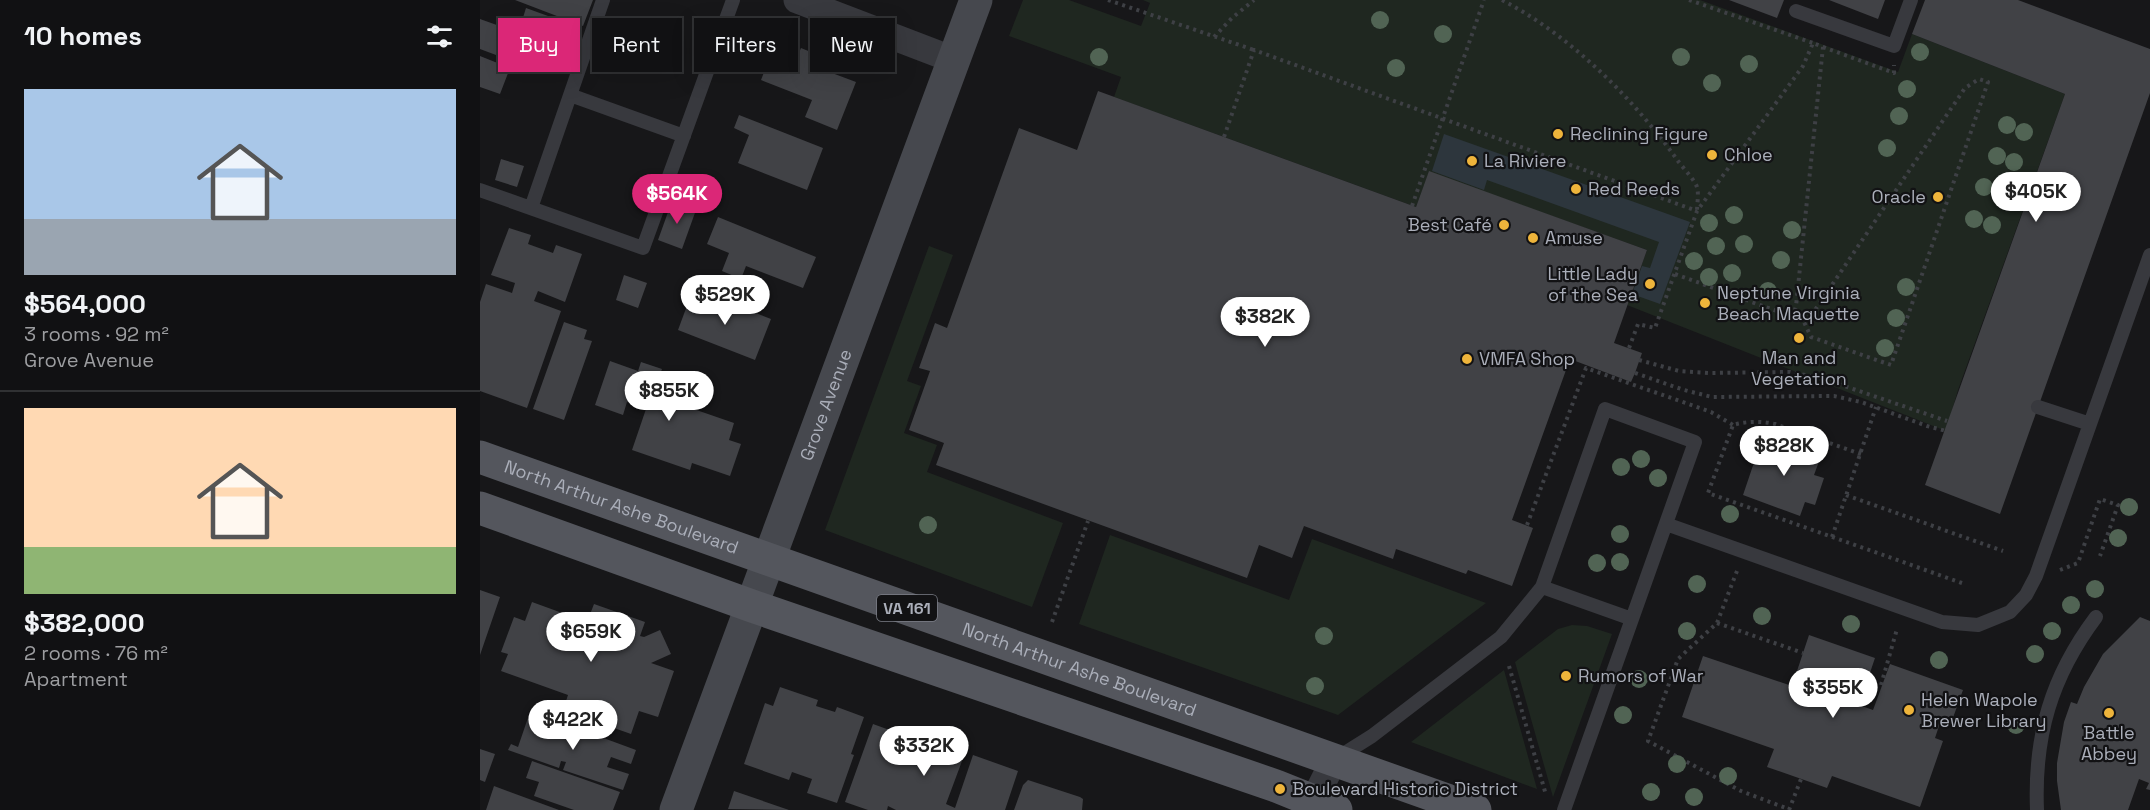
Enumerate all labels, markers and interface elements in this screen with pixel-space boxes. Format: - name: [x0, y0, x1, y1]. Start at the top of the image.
- chip: Buy: [498, 18, 580, 72]
- chip: Rent: [592, 18, 682, 72]
- chip: Filters: [694, 18, 798, 72]
- chip: New: [810, 18, 895, 72]
- text: 10 homes: [24, 19, 142, 53]
- icon: filters: [423, 20, 456, 53]
- place label: Reclining Figure: [1570, 122, 1708, 145]
- marker: Reclining Figure: [1551, 127, 1565, 141]
- icon: home: [186, 128, 294, 236]
- place label: Chloe: [1724, 143, 1773, 166]
- marker: Chloe: [1705, 148, 1719, 162]
- place label: La Riviere: [1484, 149, 1566, 172]
- marker: La Riviere: [1465, 154, 1479, 168]
- pin: $405K: [1994, 172, 2078, 223]
- pin: $564K: [635, 174, 719, 225]
- place label: Red Reeds: [1588, 177, 1680, 200]
- text: $405K: [2005, 178, 2067, 204]
- text: $564K: [646, 180, 708, 206]
- marker: Red Reeds: [1569, 182, 1583, 196]
- place label: Oracle: [1872, 185, 1926, 208]
- marker: Oracle: [1931, 190, 1945, 204]
- place label: Best Café: [1408, 213, 1492, 236]
- marker: Best Café: [1497, 218, 1511, 232]
- place label: Amuse: [1545, 226, 1603, 249]
- marker: Amuse: [1526, 231, 1540, 245]
- place label: Little Lady of the Sea: [1547, 262, 1638, 306]
- pin: $529K: [683, 275, 767, 326]
- marker: Little Lady of the Sea: [1643, 277, 1657, 291]
- text: $529K: [695, 281, 755, 307]
- place label: Neptune Virginia Beach Maquette: [1717, 281, 1860, 325]
- text: $564,000: [24, 287, 146, 321]
- marker: Neptune Virginia Beach Maquette: [1698, 296, 1712, 310]
- pin: $382K: [1223, 297, 1307, 348]
- text: $382K: [1235, 303, 1295, 329]
- text: 3 rooms · 92 m²: [24, 321, 169, 347]
- marker: Man and Vegetation: [1792, 331, 1806, 345]
- street label: Grove Avenue: [794, 346, 857, 464]
- place label: Man and Vegetation: [1751, 346, 1847, 390]
- text: Grove Avenue: [24, 347, 154, 373]
- place label: VMFA Shop: [1479, 347, 1575, 370]
- marker: VMFA Shop: [1460, 352, 1474, 366]
- pin: $855K: [627, 371, 711, 422]
- text: $855K: [639, 377, 699, 403]
- pin: $828K: [1742, 426, 1826, 477]
- text: $828K: [1754, 432, 1814, 458]
- icon: home: [186, 447, 294, 555]
- street label: North Arthur Ashe Boulevard: [501, 455, 742, 559]
- road number: VA 161: [877, 595, 937, 621]
- text: $382,000: [24, 606, 144, 640]
- pin: $659K: [549, 612, 633, 663]
- street label: North Arthur Ashe Boulevard: [959, 617, 1200, 721]
- text: $659K: [560, 618, 622, 644]
- text: 2 rooms · 76 m²: [24, 640, 168, 666]
- place label: Rumors of War: [1578, 664, 1704, 687]
- text: Apartment: [24, 666, 128, 692]
- pin: $355K: [1791, 668, 1875, 719]
- marker: Rumors of War: [1559, 669, 1573, 683]
- text: $355K: [1803, 674, 1863, 700]
- place label: Helen Wapole Brewer Library: [1921, 688, 2047, 732]
- pin: $422K: [531, 700, 615, 751]
- marker: Helen Wapole Brewer Library: [1902, 703, 1916, 717]
- text: $422K: [542, 706, 604, 732]
- marker: Battle Abbey: [2102, 706, 2116, 720]
- place label: Battle Abbey: [2081, 721, 2137, 765]
- pin: $332K: [882, 726, 966, 777]
- text: $332K: [894, 732, 954, 758]
- place label: Boulevard Historic District: [1292, 777, 1518, 800]
- marker: Boulevard Historic District: [1273, 782, 1287, 796]

